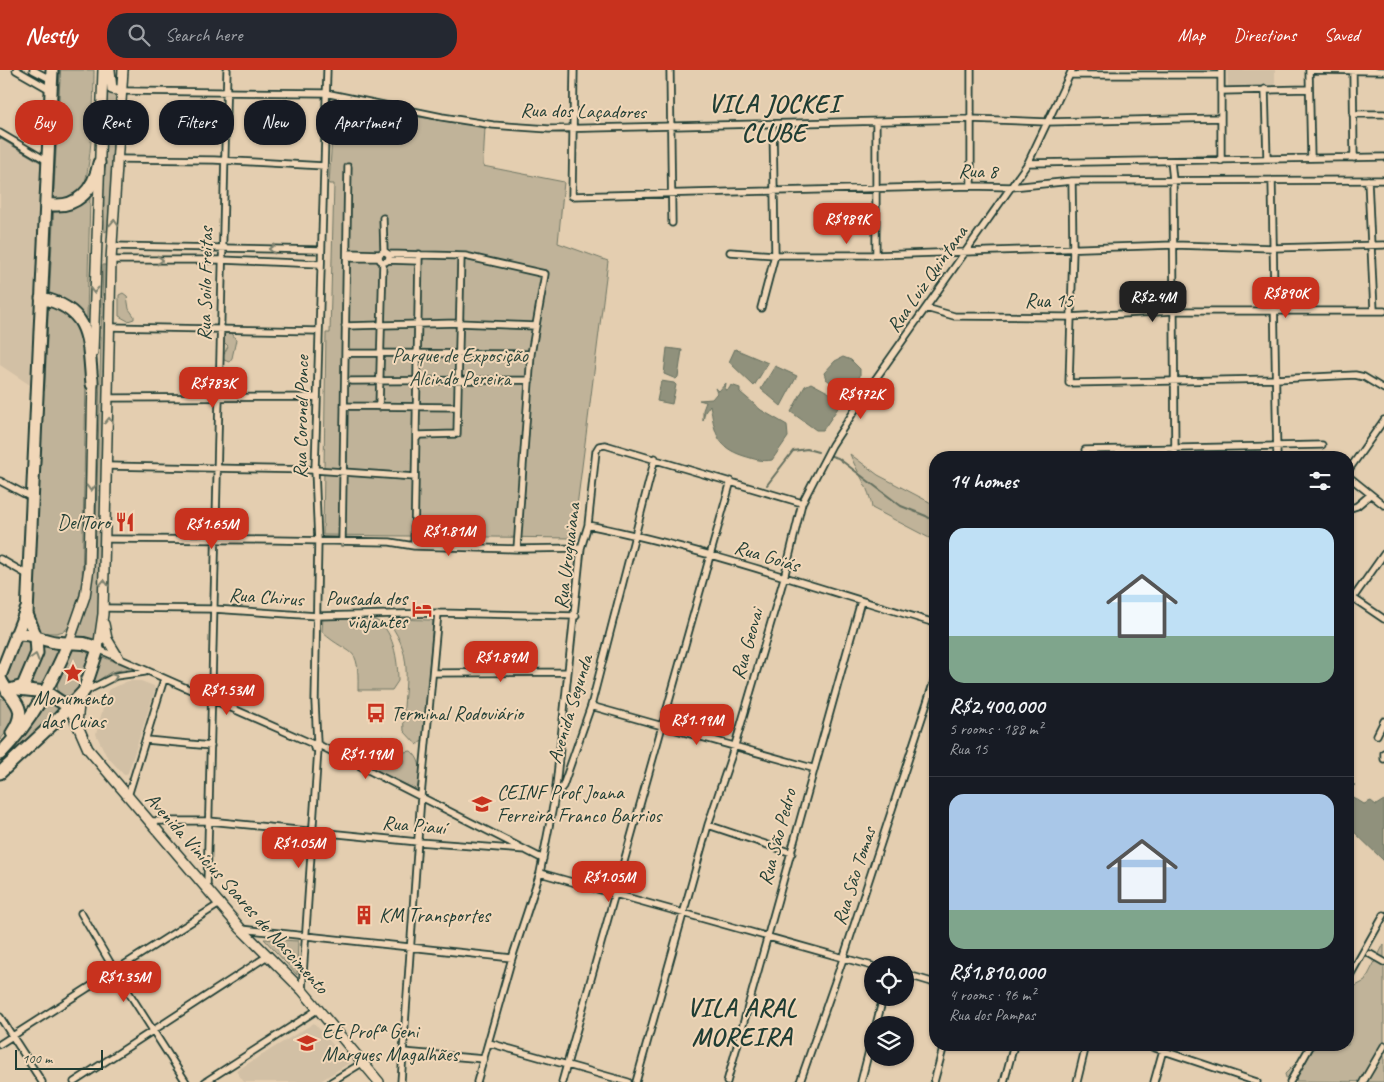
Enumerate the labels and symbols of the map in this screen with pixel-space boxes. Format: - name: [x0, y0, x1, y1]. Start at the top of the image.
- district label: VILA JOCKEI CLUBE: [708, 88, 844, 149]
- street label: Rua dos Laçadores: [520, 97, 648, 125]
- street label: Rua 8: [958, 158, 1000, 184]
- pin: R$989K: [806, 202, 888, 245]
- one-way arrow: [108, 219, 119, 227]
- street label: Rua Luiz Quintana: [881, 219, 974, 337]
- street label: Rua Soilo Freitas: [192, 225, 219, 341]
- one-way arrow: [268, 244, 276, 254]
- one-way arrow: [156, 255, 164, 265]
- pin: R$890K: [1245, 276, 1327, 319]
- pin: R$2.4M: [1112, 280, 1194, 323]
- one-way arrow: [89, 287, 100, 295]
- street label: Rua 15: [1025, 288, 1074, 313]
- park label: Parque de Exposição Alcindo Pereira: [392, 343, 529, 391]
- street label: Rua Coronel Ponce: [287, 354, 315, 479]
- pin: R$783K: [172, 366, 254, 409]
- pin: R$972K: [820, 378, 902, 420]
- one-way arrow: [103, 416, 114, 424]
- one-way arrow: [86, 484, 96, 492]
- street label: Rua Uruguaiana: [548, 499, 586, 611]
- pin: R$1.65M: [166, 508, 258, 550]
- place label: Del'Toro: [57, 510, 112, 535]
- restaurant icon: Del'Toro: [114, 511, 136, 533]
- pin: R$1.81M: [403, 514, 495, 557]
- street label: Rua Goiás: [731, 534, 805, 578]
- one-way arrow: [99, 579, 110, 587]
- street label: Rua Chirus: [228, 582, 306, 612]
- place label: Pousada dos viajantes: [326, 586, 409, 634]
- hotel icon: Pousada dos viajantes: [411, 598, 433, 620]
- street label: Rua Geovai: [725, 604, 770, 682]
- pin: R$1.89M: [455, 640, 547, 683]
- street label: Avenida Segunda: [542, 650, 599, 766]
- one-way arrow: [29, 652, 40, 661]
- place icon: Monumento das Cuias: [62, 662, 84, 684]
- one-way arrow: [110, 673, 118, 683]
- pin: R$1.53M: [181, 674, 273, 716]
- place label: Monumento das Cuias: [33, 686, 114, 734]
- place label: Terminal Rodoviário: [391, 701, 525, 726]
- bus stop icon: Terminal Rodoviário: [365, 702, 387, 724]
- pin: R$1.19M: [651, 704, 743, 746]
- pin: R$1.19M: [320, 738, 412, 780]
- place label: CEINF Prof Joana Ferreira Franco Barrios: [497, 780, 663, 828]
- street label: Rua São Pedro: [752, 785, 802, 888]
- street label: Avenida Vinícius Soares de Nascimento: [140, 787, 335, 1000]
- school or university icon: CEINF Prof Joana Ferreira Franco Barrios: [471, 793, 493, 815]
- street label: Rua Piauí: [381, 810, 451, 841]
- street label: Rua São Tomas: [826, 822, 882, 928]
- pin: R$1.05M: [253, 826, 345, 869]
- pin: R$1.05M: [563, 860, 655, 903]
- place label: KM Transportes: [379, 903, 492, 928]
- building icon: KM Transportes: [353, 904, 375, 926]
- pin: R$1.35M: [78, 960, 170, 1003]
- district label: VILA ARAL MOREIRA: [687, 992, 797, 1053]
- place label: EE Profª Geni Marques Magalhães: [322, 1019, 460, 1067]
- school or university icon: EE Profª Geni Marques Magalhães: [296, 1032, 318, 1054]
- scale bar: [15, 1047, 102, 1070]

